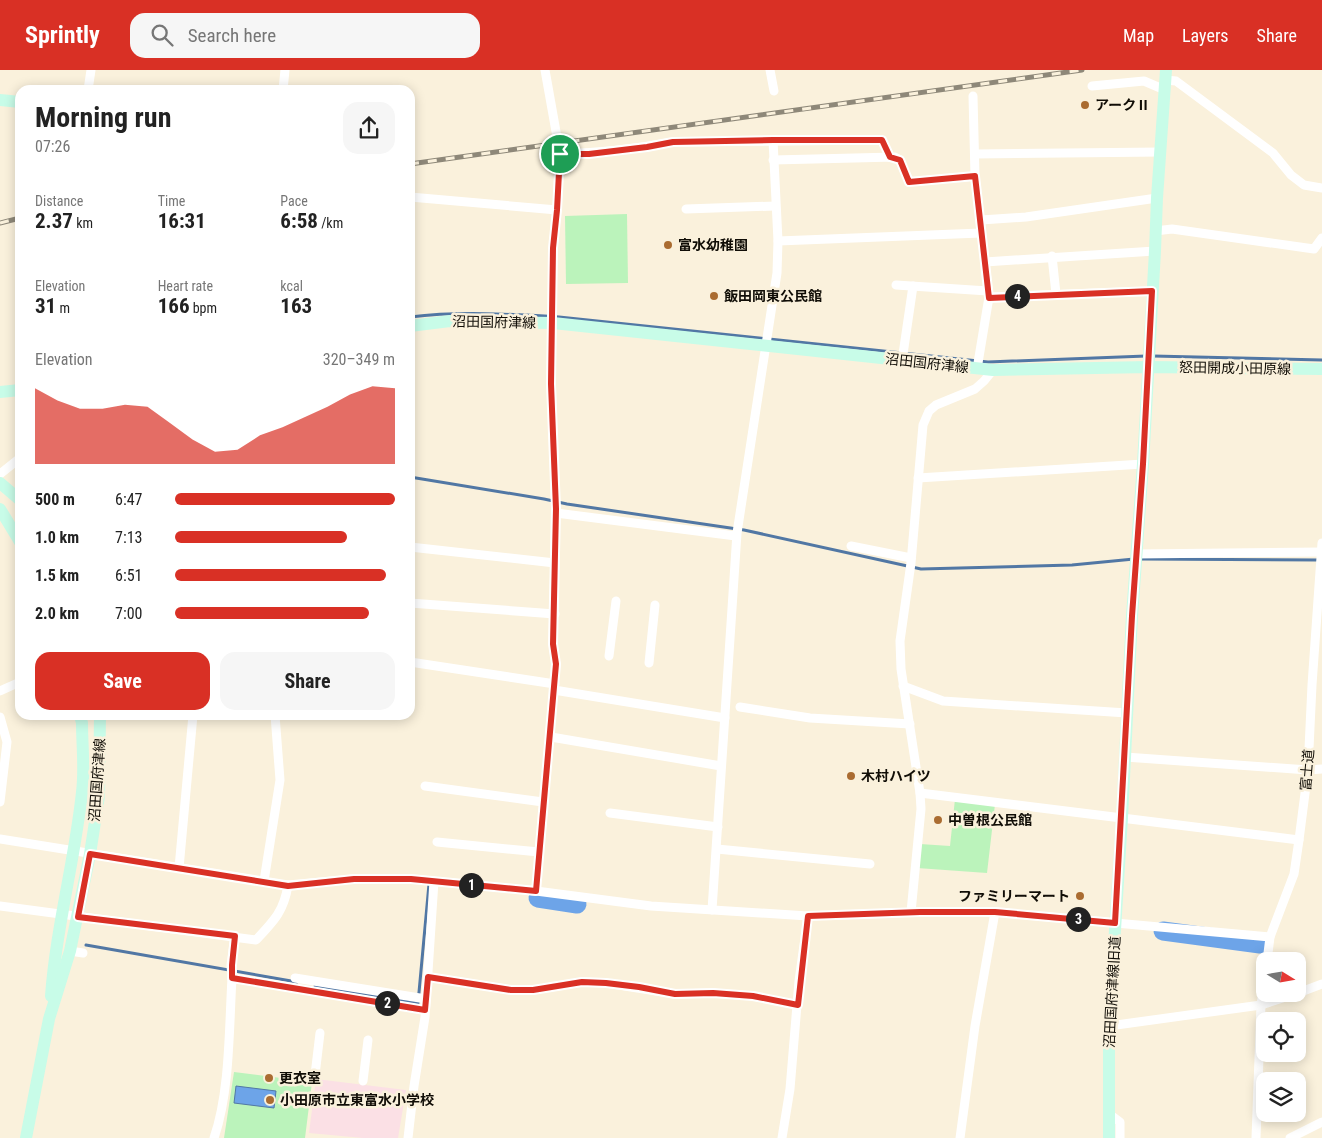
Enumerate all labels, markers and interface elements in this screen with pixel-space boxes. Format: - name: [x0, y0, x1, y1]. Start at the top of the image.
- search box: [130, 13, 480, 58]
- text: Sprintly: [25, 21, 100, 49]
- icon: search: [148, 21, 176, 49]
- text: Search here: [188, 24, 276, 47]
- text: Map: [1123, 25, 1154, 46]
- text: Layers: [1182, 25, 1229, 46]
- text: Share: [1257, 25, 1297, 46]
- place label: アークⅡ: [1095, 97, 1150, 113]
- marker: アークⅡ: [1079, 99, 1091, 111]
- text: Morning run: [35, 101, 171, 134]
- button: share: [343, 102, 395, 154]
- pin: [539, 133, 581, 175]
- text: 07:26: [35, 137, 70, 156]
- icon: arrive: [546, 140, 574, 168]
- text: Distance: [35, 193, 83, 209]
- text: Time: [158, 193, 185, 209]
- text: Pace: [280, 193, 308, 209]
- text: 2.37: [35, 209, 73, 233]
- text: 16:31: [158, 209, 206, 233]
- text: 6:58: [280, 209, 318, 233]
- text: km: [73, 215, 93, 231]
- text: /km: [318, 215, 343, 231]
- place label: 富水幼稚園: [678, 237, 748, 253]
- marker: 富水幼稚園: [662, 239, 674, 251]
- text: Elevation: [35, 278, 85, 294]
- text: Heart rate: [158, 278, 213, 294]
- text: kcal: [280, 278, 303, 294]
- pin: 4: [1004, 284, 1030, 308]
- place label: 飯田岡東公民館: [724, 288, 822, 304]
- text: 4: [1014, 288, 1021, 304]
- marker: 飯田岡東公民館: [708, 290, 720, 302]
- text: 31: [35, 294, 56, 318]
- text: 166: [158, 294, 190, 318]
- text: 163: [280, 294, 312, 318]
- text: m: [56, 300, 70, 316]
- text: bpm: [190, 300, 217, 316]
- street label: 沼田国府津線: [452, 313, 536, 331]
- text: Elevation: [35, 350, 93, 369]
- text: 320–349 m: [323, 350, 395, 369]
- street label: 沼田国府津線: [884, 351, 970, 375]
- street label: 怒田開成小田原線: [1179, 359, 1291, 377]
- text: 500 m: [35, 490, 75, 509]
- text: 6:47: [115, 490, 142, 509]
- text: 1.0 km: [35, 528, 79, 547]
- text: 7:13: [115, 528, 142, 547]
- text: 1.5 km: [35, 566, 79, 585]
- text: 6:51: [115, 566, 142, 585]
- text: 2.0 km: [35, 604, 79, 623]
- text: 7:00: [115, 604, 142, 623]
- button: Save: [35, 652, 210, 710]
- button: Share: [220, 652, 395, 710]
- street label: 沼田国府津線: [86, 738, 108, 822]
- street label: 富士道: [1297, 748, 1317, 792]
- place label: 木村ハイツ: [861, 768, 931, 784]
- marker: 木村ハイツ: [845, 770, 857, 782]
- place label: 中曽根公民館: [948, 812, 1032, 828]
- marker: 中曽根公民館: [932, 814, 944, 826]
- pin: 1: [458, 872, 484, 898]
- text: 1: [468, 877, 475, 893]
- place label: ファミリーマート: [958, 888, 1070, 904]
- marker: ファミリーマート: [1074, 890, 1086, 902]
- pin: 3: [1066, 906, 1090, 932]
- text: 3: [1075, 911, 1082, 927]
- street label: 沼田国府津線旧道: [1101, 936, 1123, 1048]
- north arrow: [1256, 952, 1306, 1002]
- map controls: [1256, 952, 1306, 1122]
- pin: 2: [374, 990, 400, 1016]
- text: 2: [384, 995, 391, 1011]
- button: locate: [1256, 1012, 1306, 1062]
- place label: 更衣室: [279, 1070, 321, 1086]
- marker: 更衣室: [263, 1072, 275, 1084]
- button: layers: [1256, 1072, 1306, 1122]
- place label: 小田原市立東富水小学校: [280, 1092, 434, 1108]
- marker: 小田原市立東富水小学校: [264, 1094, 276, 1106]

